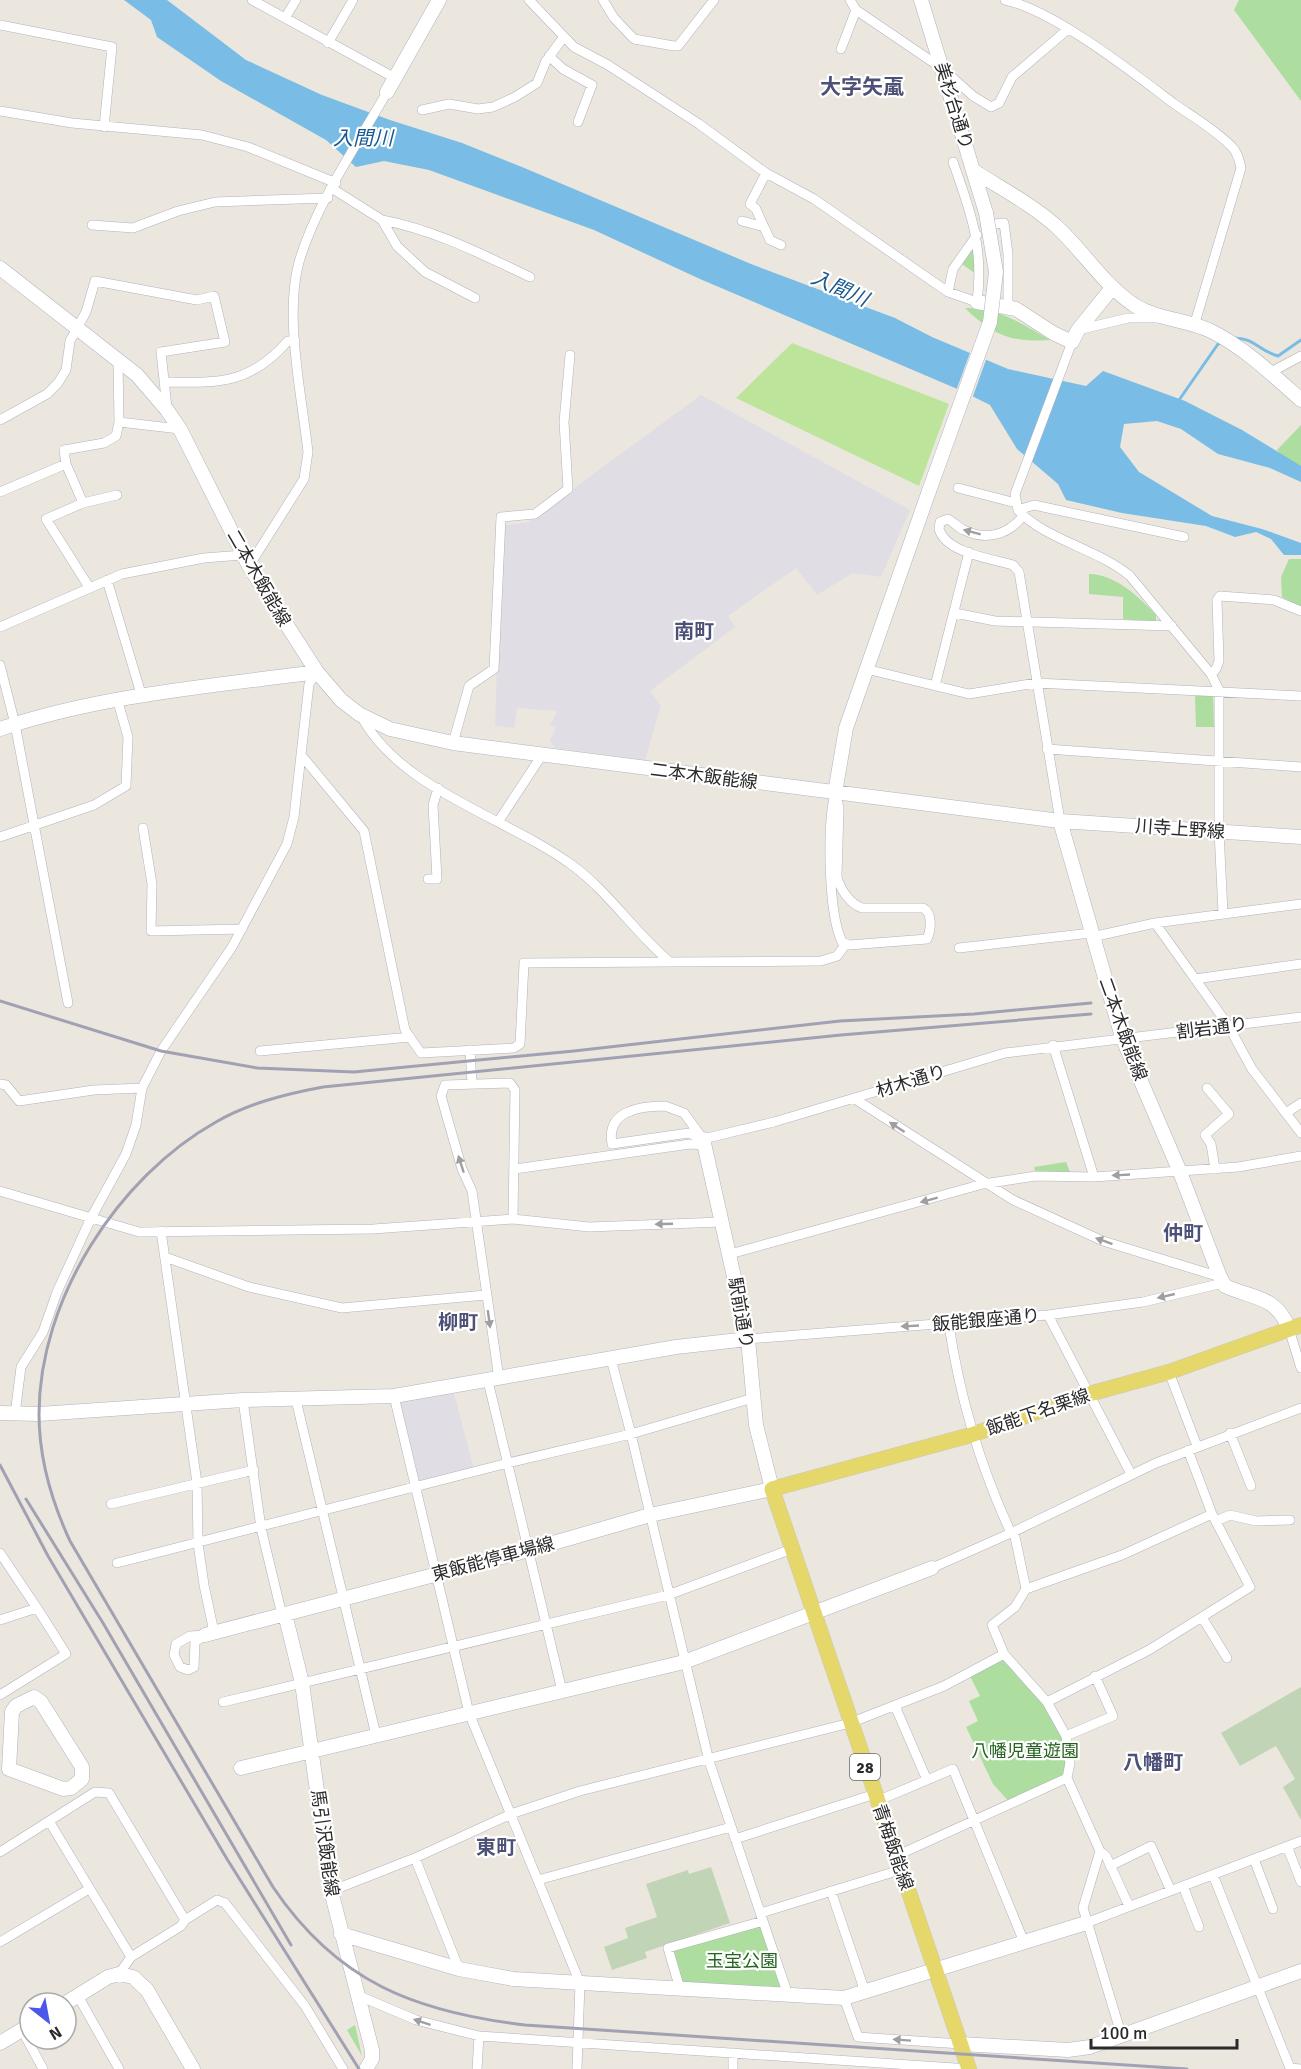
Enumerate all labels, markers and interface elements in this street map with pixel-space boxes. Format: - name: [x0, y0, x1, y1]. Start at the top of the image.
- street label: 美杉台通り: [930, 60, 978, 152]
- district label: 大字矢颪: [820, 74, 904, 100]
- water label: 入間川: [333, 126, 395, 151]
- water label: 入間川: [807, 265, 874, 313]
- street label: 二本木飯能線: [222, 526, 296, 630]
- one-way arrow: [963, 527, 981, 536]
- district label: 南町: [674, 619, 714, 644]
- street label: 二本木飯能線: [649, 759, 759, 793]
- street label: 川寺上野線: [1134, 815, 1226, 843]
- street label: 二本木飯能線: [1094, 974, 1152, 1084]
- street label: 割岩通り: [1175, 1013, 1249, 1043]
- street label: 材木通り: [873, 1060, 949, 1102]
- one-way arrow: [889, 1121, 905, 1132]
- one-way arrow: [455, 1155, 465, 1173]
- one-way arrow: [1112, 1170, 1131, 1180]
- one-way arrow: [920, 1195, 938, 1205]
- one-way arrow: [654, 1220, 673, 1229]
- district label: 仲町: [1163, 1221, 1203, 1246]
- one-way arrow: [1095, 1235, 1113, 1245]
- street label: 駅前通り: [724, 1276, 758, 1350]
- one-way arrow: [1156, 1292, 1175, 1302]
- street label: 飯能銀座通り: [931, 1304, 1041, 1336]
- district label: 柳町: [438, 1310, 478, 1335]
- one-way arrow: [484, 1310, 493, 1329]
- one-way arrow: [900, 1322, 919, 1331]
- street label: 飯能下名栗線: [983, 1384, 1093, 1440]
- street label: 東飯能停車場線: [429, 1532, 557, 1586]
- park label: 八幡児童遊園: [971, 1740, 1079, 1762]
- district label: 八幡町: [1123, 1750, 1183, 1775]
- road number: 28: [850, 1754, 880, 1780]
- street label: 馬引沢飯能線: [307, 1788, 343, 1898]
- street label: 青梅飯能線: [868, 1801, 918, 1893]
- district label: 東町: [476, 1835, 516, 1860]
- park label: 玉宝公園: [706, 1950, 778, 1972]
- north arrow: [18, 1991, 78, 2051]
- scale bar: [1091, 2012, 1236, 2050]
- one-way arrow: [413, 2017, 431, 2026]
- text: N: [45, 2022, 65, 2044]
- text: 100 m: [1100, 2022, 1147, 2044]
- one-way arrow: [893, 2035, 912, 2045]

